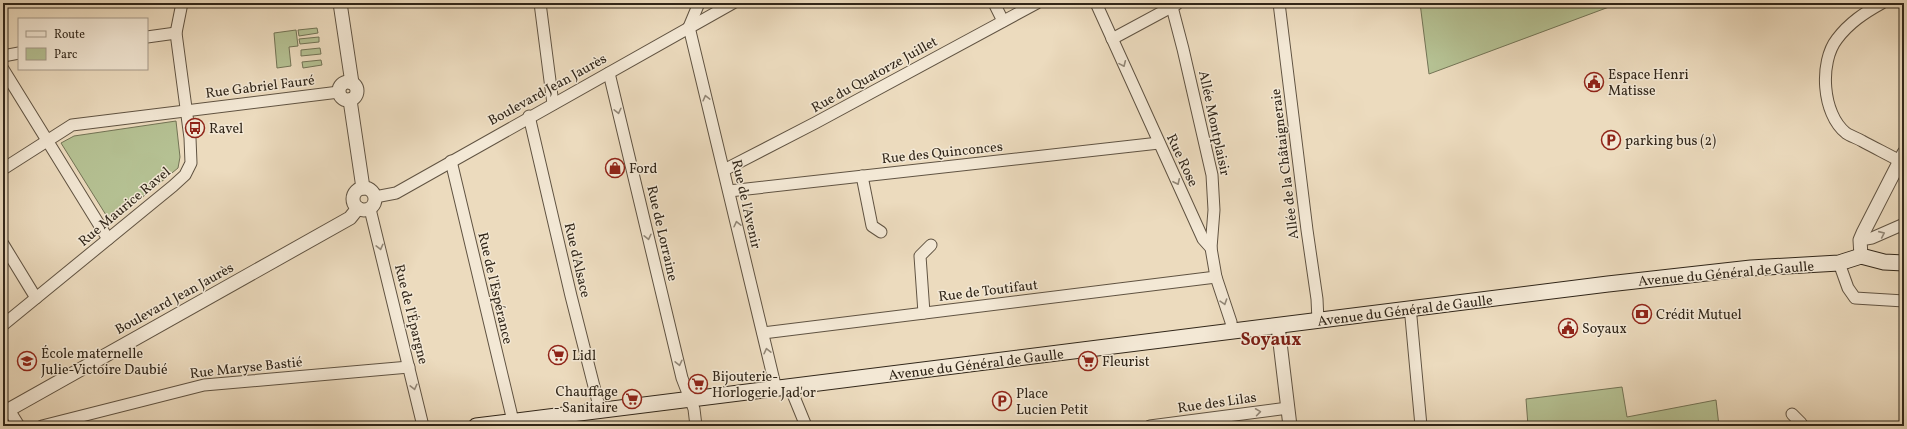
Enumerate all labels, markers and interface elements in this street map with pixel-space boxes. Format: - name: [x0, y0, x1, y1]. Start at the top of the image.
- legend: [18, 18, 148, 70]
- text: Route: [54, 27, 85, 43]
- street label: Rue du Quatorze Juillet: [808, 33, 941, 118]
- text: Parc: [54, 47, 77, 63]
- street label: Boulevard Jean Jaurès: [485, 50, 611, 131]
- one-way arrow: [1118, 60, 1126, 67]
- place label: Espace Henri Matisse: [1608, 66, 1689, 101]
- street label: Allée Montplaisir: [1193, 69, 1234, 178]
- street label: Rue Gabriel Fauré: [204, 71, 316, 104]
- public building icon: Espace Henri Matisse: [1583, 71, 1605, 93]
- street label: Allée de la Châtaigneraie: [1267, 87, 1304, 240]
- one-way arrow: [703, 95, 711, 101]
- one-way arrow: [613, 107, 622, 114]
- bus stop icon: Ravel: [184, 117, 206, 139]
- place label: Ravel: [209, 120, 243, 139]
- parking icon: parking bus (2): [1600, 129, 1622, 151]
- street label: Rue Rose: [1161, 131, 1202, 190]
- place label: parking bus (2): [1625, 132, 1716, 151]
- street label: Rue des Quinconces: [881, 138, 1004, 169]
- shop icon: Ford: [604, 157, 626, 179]
- street label: Rue de l'Avenir: [726, 158, 765, 251]
- place label: Ford: [629, 160, 657, 179]
- street label: Rue Maurice Ravel: [75, 163, 175, 251]
- one-way arrow: [1172, 178, 1180, 186]
- street label: Rue de Lorraine: [641, 184, 682, 283]
- street label: Rue d'Alsace: [559, 221, 594, 300]
- one-way arrow: [733, 221, 742, 228]
- street label: Rue de l'Espérance: [472, 231, 517, 346]
- one-way arrow: [1878, 231, 1886, 239]
- one-way arrow: [644, 234, 652, 240]
- one-way arrow: [375, 243, 384, 250]
- street label: Avenue du Général de Gaulle: [1637, 257, 1815, 292]
- street label: Boulevard Jean Jaurès: [112, 259, 238, 340]
- street label: Rue de l'Épargne: [389, 262, 432, 367]
- street label: Rue de Toutifaut: [937, 276, 1039, 307]
- street label: Avenue du Général de Gaulle: [1317, 291, 1494, 332]
- one-way arrow: [1220, 299, 1228, 306]
- bank icon: Crédit Mutuel: [1631, 303, 1653, 325]
- place label: Crédit Mutuel: [1656, 306, 1742, 325]
- public building icon: Soyaux: [1557, 317, 1579, 339]
- place label: Soyaux: [1582, 320, 1627, 339]
- district label: Soyaux: [1241, 328, 1301, 353]
- supermarket icon: Lidl: [547, 344, 569, 366]
- place label: École maternelle Julie-Victoire Daubié: [41, 345, 168, 380]
- street label: Avenue du Général de Gaulle: [888, 345, 1065, 386]
- place label: Lidl: [572, 347, 596, 366]
- one-way arrow: [763, 348, 771, 354]
- school or university icon: École maternelle Julie-Victoire Daubié: [16, 350, 38, 372]
- supermarket icon: Fleurist: [1077, 350, 1099, 372]
- street label: Rue Maryse Bastié: [189, 353, 304, 384]
- place label: Fleurist: [1102, 353, 1150, 372]
- one-way arrow: [674, 360, 682, 367]
- place label: Bijouterie- Horlogerie Jad'or: [712, 368, 816, 403]
- supermarket icon: Bijouterie- Horlogerie Jad'or: [687, 373, 709, 395]
- one-way arrow: [409, 383, 417, 390]
- place label: Chauffage - Sanitaire: [554, 383, 618, 418]
- place label: Place Lucien Petit: [1016, 385, 1089, 420]
- supermarket icon: Chauffage - Sanitaire: [621, 388, 643, 410]
- street label: Rue des Lilas: [1177, 389, 1258, 418]
- parking icon: Place Lucien Petit: [991, 390, 1013, 412]
- one-way arrow: [1255, 407, 1261, 416]

